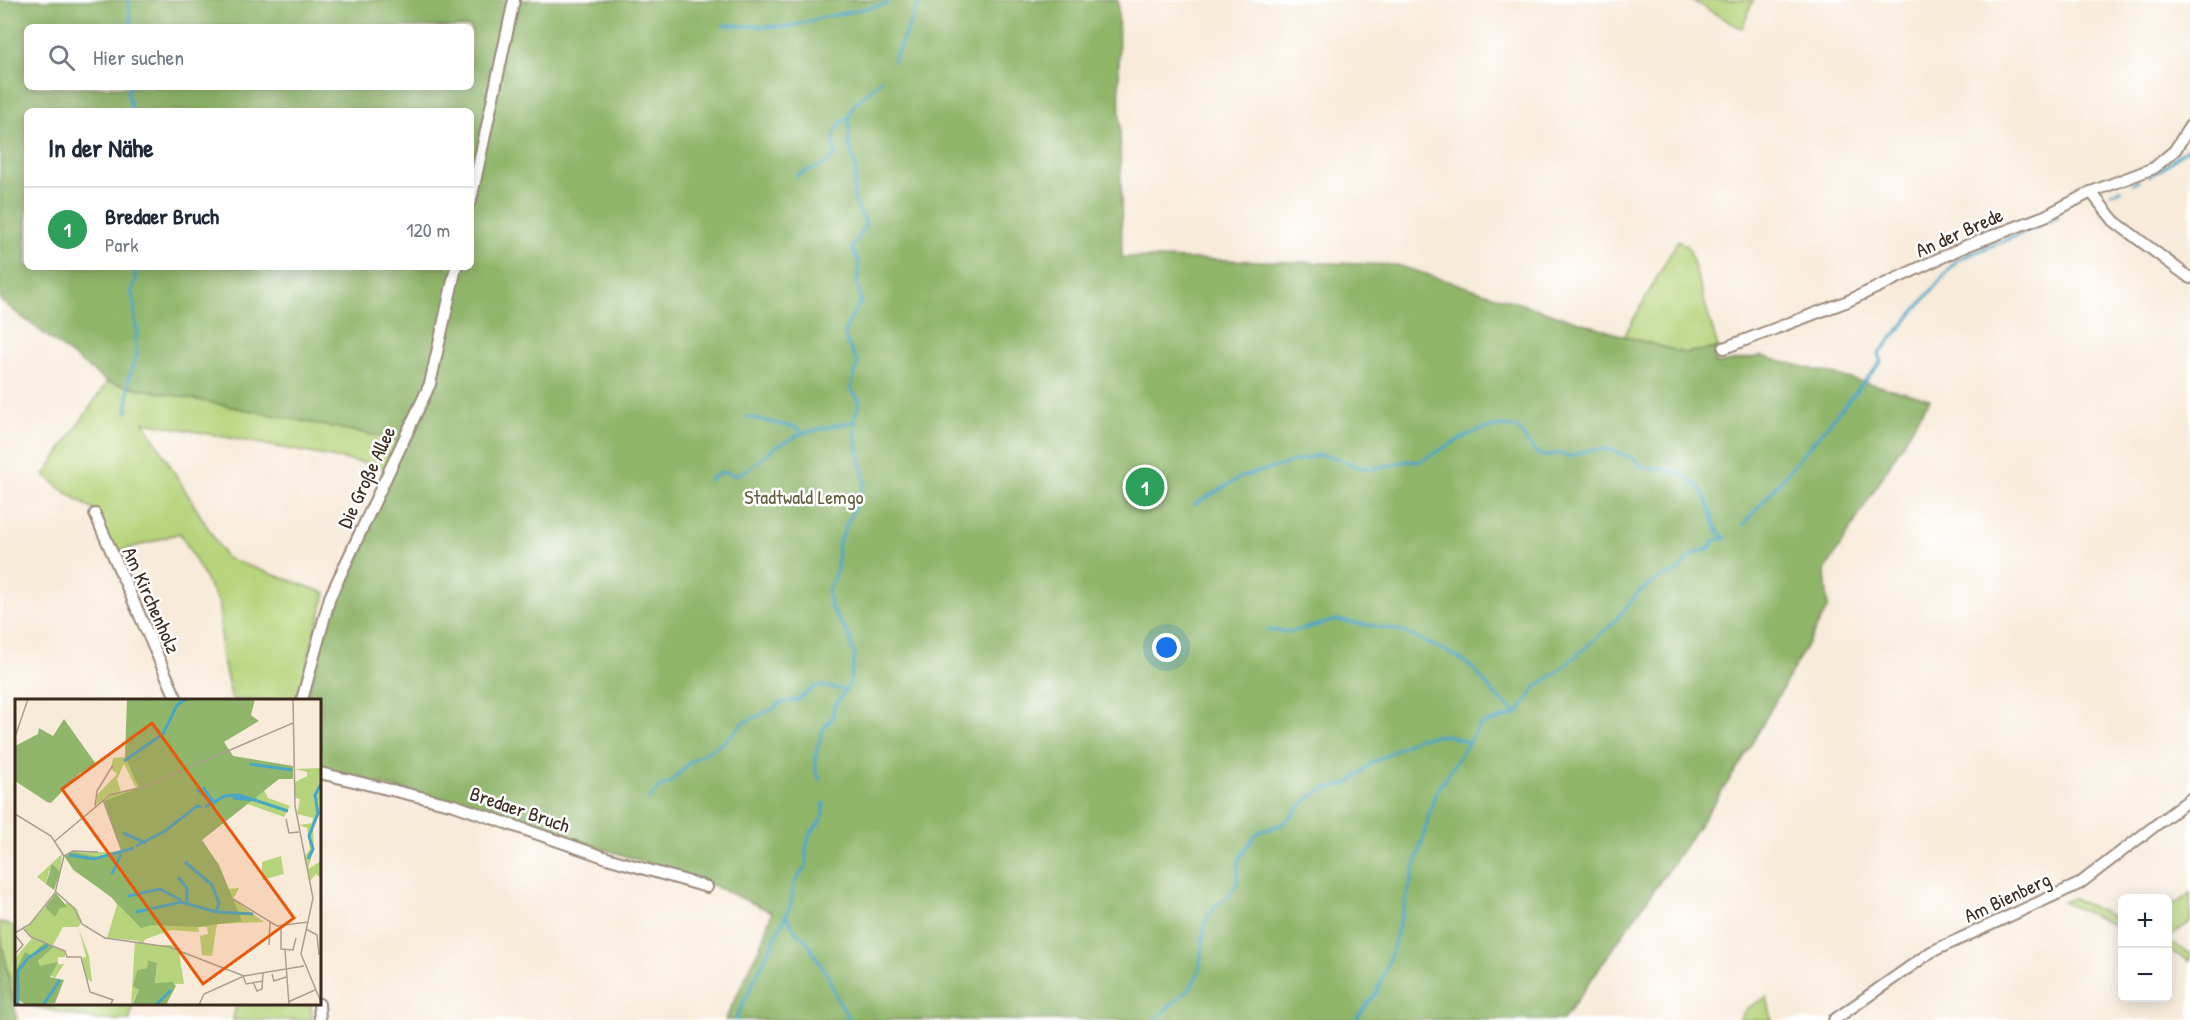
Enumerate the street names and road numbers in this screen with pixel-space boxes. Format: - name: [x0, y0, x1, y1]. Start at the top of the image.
- street label: An der Brede: [1911, 201, 2007, 263]
- street label: Die Große Allee: [331, 422, 401, 532]
- street label: Am Kirchenholz: [116, 542, 188, 658]
- street label: Bredaer Bruch: [467, 779, 573, 839]
- street label: Am Bienberg: [1959, 865, 2055, 929]

